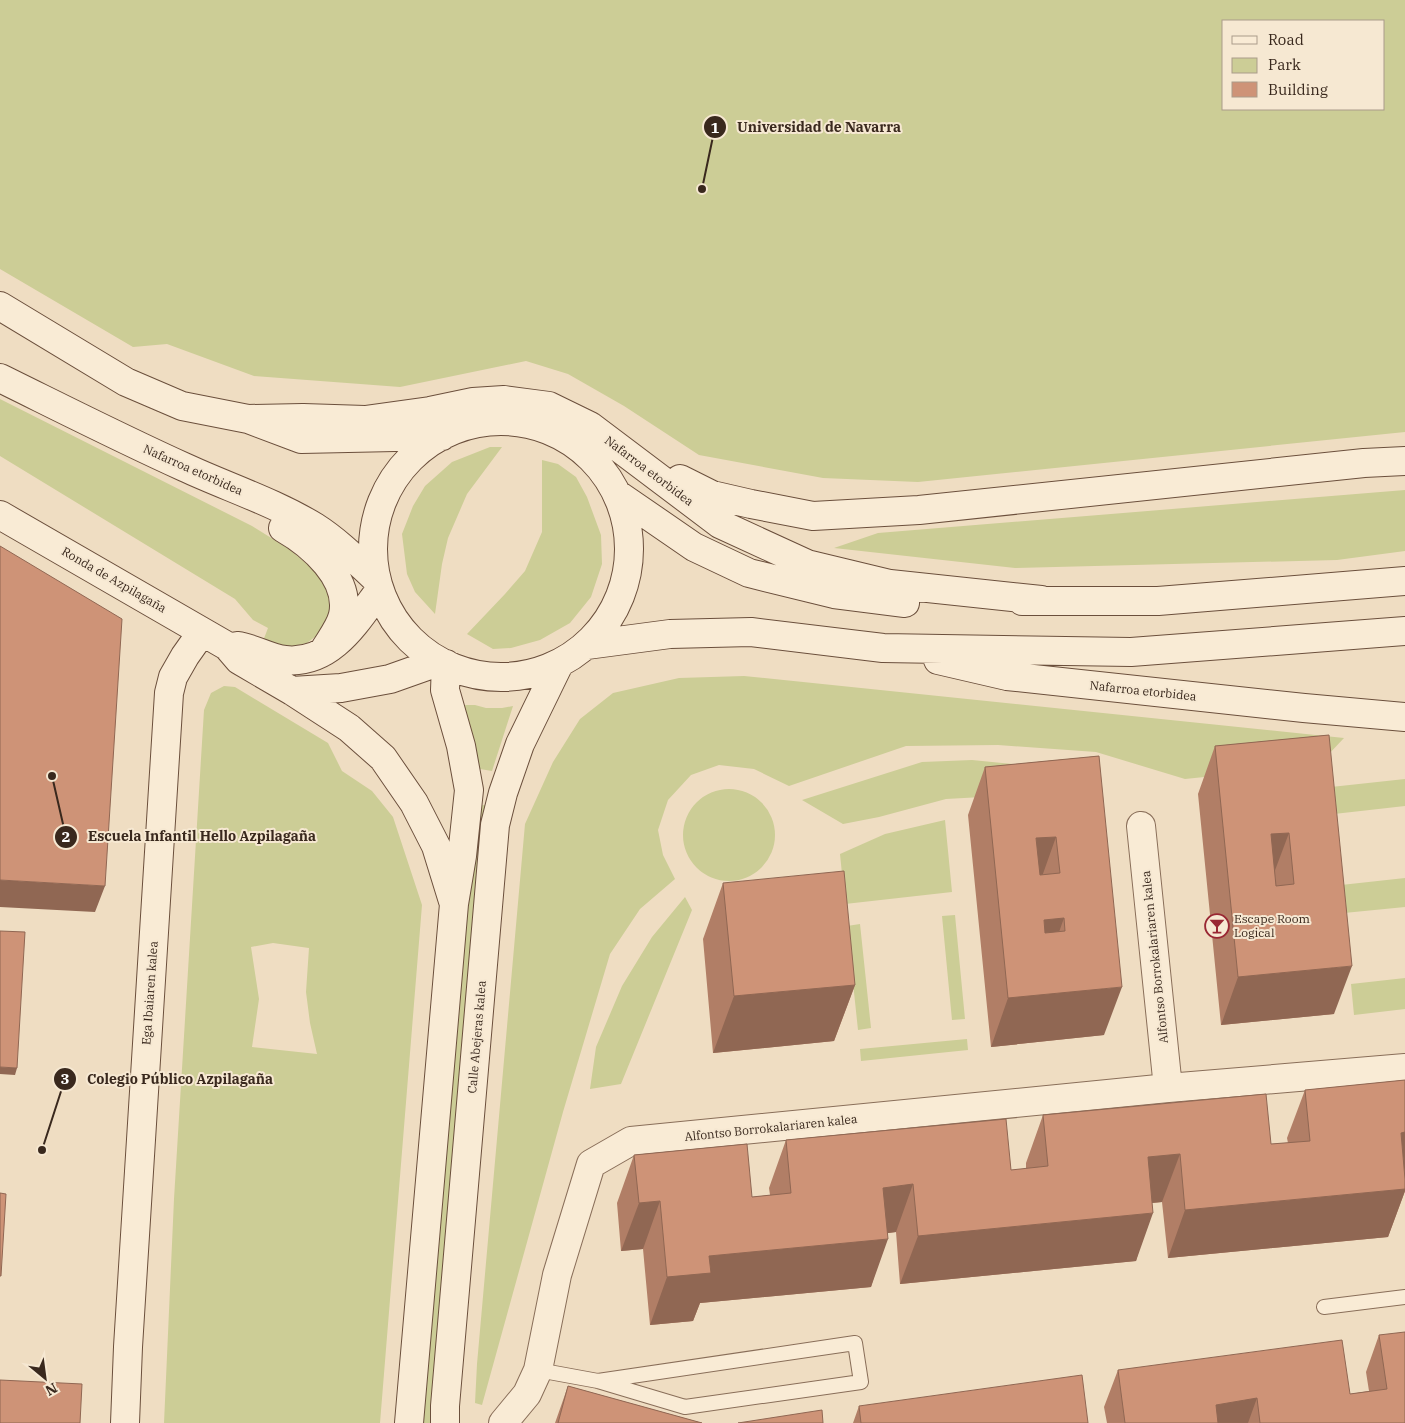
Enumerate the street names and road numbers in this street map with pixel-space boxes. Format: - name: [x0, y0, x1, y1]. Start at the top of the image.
- street label: Nafarroa etorbidea: [602, 432, 697, 509]
- street label: Nafarroa etorbidea: [141, 441, 246, 498]
- street label: Ronda de Azpilagaña: [59, 543, 170, 616]
- street label: Nafarroa etorbidea: [1089, 677, 1198, 704]
- street label: Alfontso Borrokalariaren kalea: [1138, 869, 1171, 1044]
- street label: Ega Ibaiaren kalea: [138, 940, 161, 1045]
- street label: Calle Abejeras kalea: [464, 979, 489, 1094]
- street label: Alfontso Borrokalariaren kalea: [684, 1111, 859, 1144]

